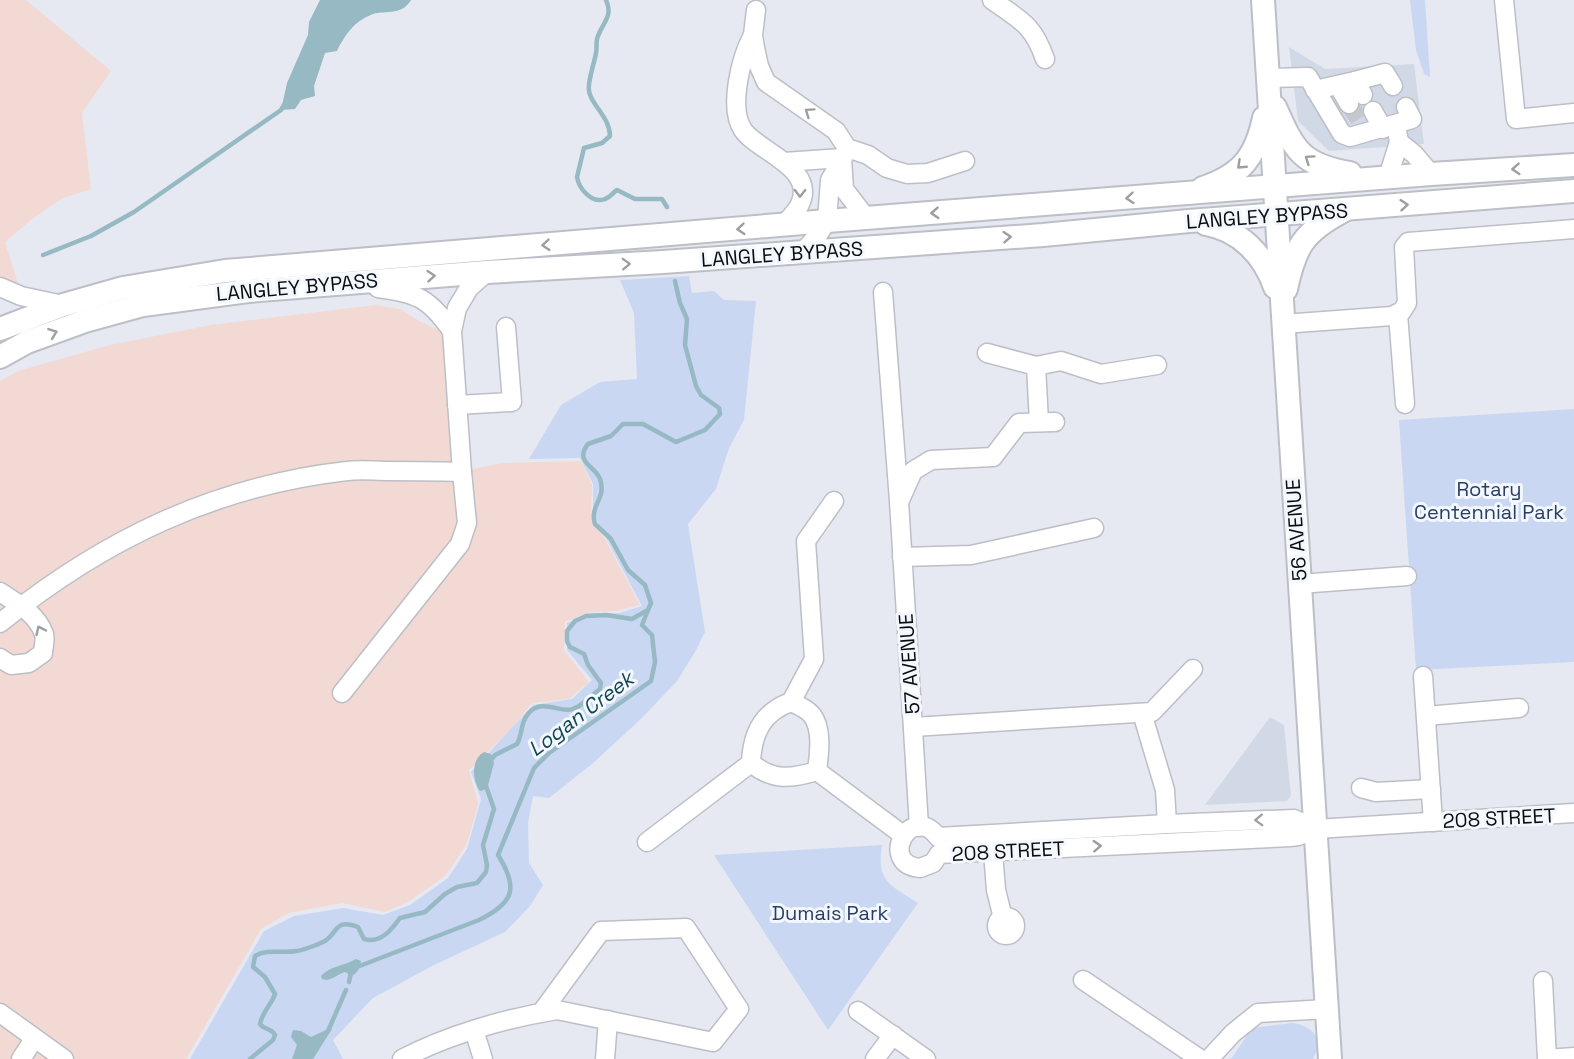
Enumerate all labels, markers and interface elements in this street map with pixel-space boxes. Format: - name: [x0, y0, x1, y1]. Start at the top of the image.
- one-way arrow: [805, 108, 816, 119]
- one-way arrow: [1304, 155, 1315, 166]
- one-way arrow: [1238, 158, 1248, 169]
- one-way arrow: [1511, 162, 1520, 175]
- one-way arrow: [794, 189, 807, 198]
- one-way arrow: [1125, 191, 1134, 204]
- street label: LANGLEY BYPASS: [1185, 197, 1349, 235]
- one-way arrow: [1400, 199, 1409, 212]
- one-way arrow: [931, 207, 940, 220]
- one-way arrow: [736, 222, 745, 235]
- one-way arrow: [1002, 231, 1011, 244]
- street label: LANGLEY BYPASS: [700, 235, 864, 273]
- one-way arrow: [542, 238, 551, 251]
- one-way arrow: [621, 257, 630, 270]
- street label: LANGLEY BYPASS: [215, 267, 379, 307]
- one-way arrow: [427, 270, 436, 283]
- one-way arrow: [47, 328, 58, 340]
- park label: Rotary Centennial Park: [1414, 476, 1564, 525]
- street label: 56 AVENUE: [1279, 478, 1313, 582]
- street label: 57 AVENUE: [893, 613, 925, 715]
- one-way arrow: [36, 625, 48, 636]
- water label: Logan Creek: [523, 663, 641, 762]
- street label: 208 STREET: [1442, 802, 1556, 834]
- one-way arrow: [1255, 814, 1264, 827]
- street label: 208 STREET: [951, 835, 1065, 867]
- one-way arrow: [1093, 840, 1102, 853]
- park label: Dumais Park: [772, 900, 888, 926]

